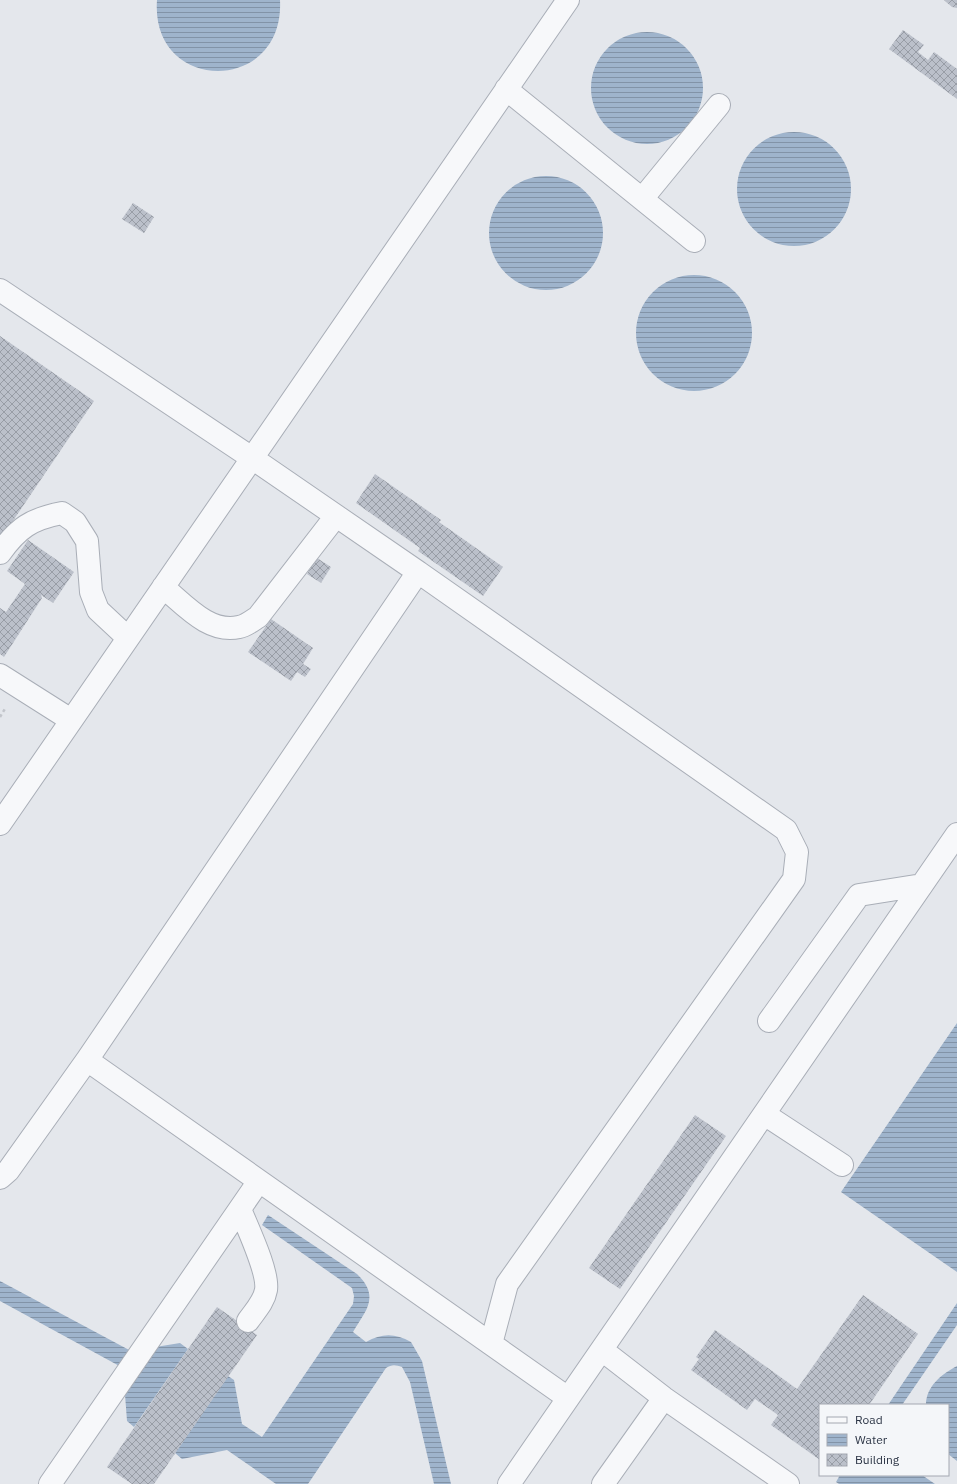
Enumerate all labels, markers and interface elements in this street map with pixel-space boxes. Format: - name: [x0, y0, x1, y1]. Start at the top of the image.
- legend: [819, 1404, 949, 1476]
- text: Road: [855, 1412, 883, 1427]
- text: Water: [855, 1432, 888, 1447]
- text: Building: [855, 1452, 900, 1467]

